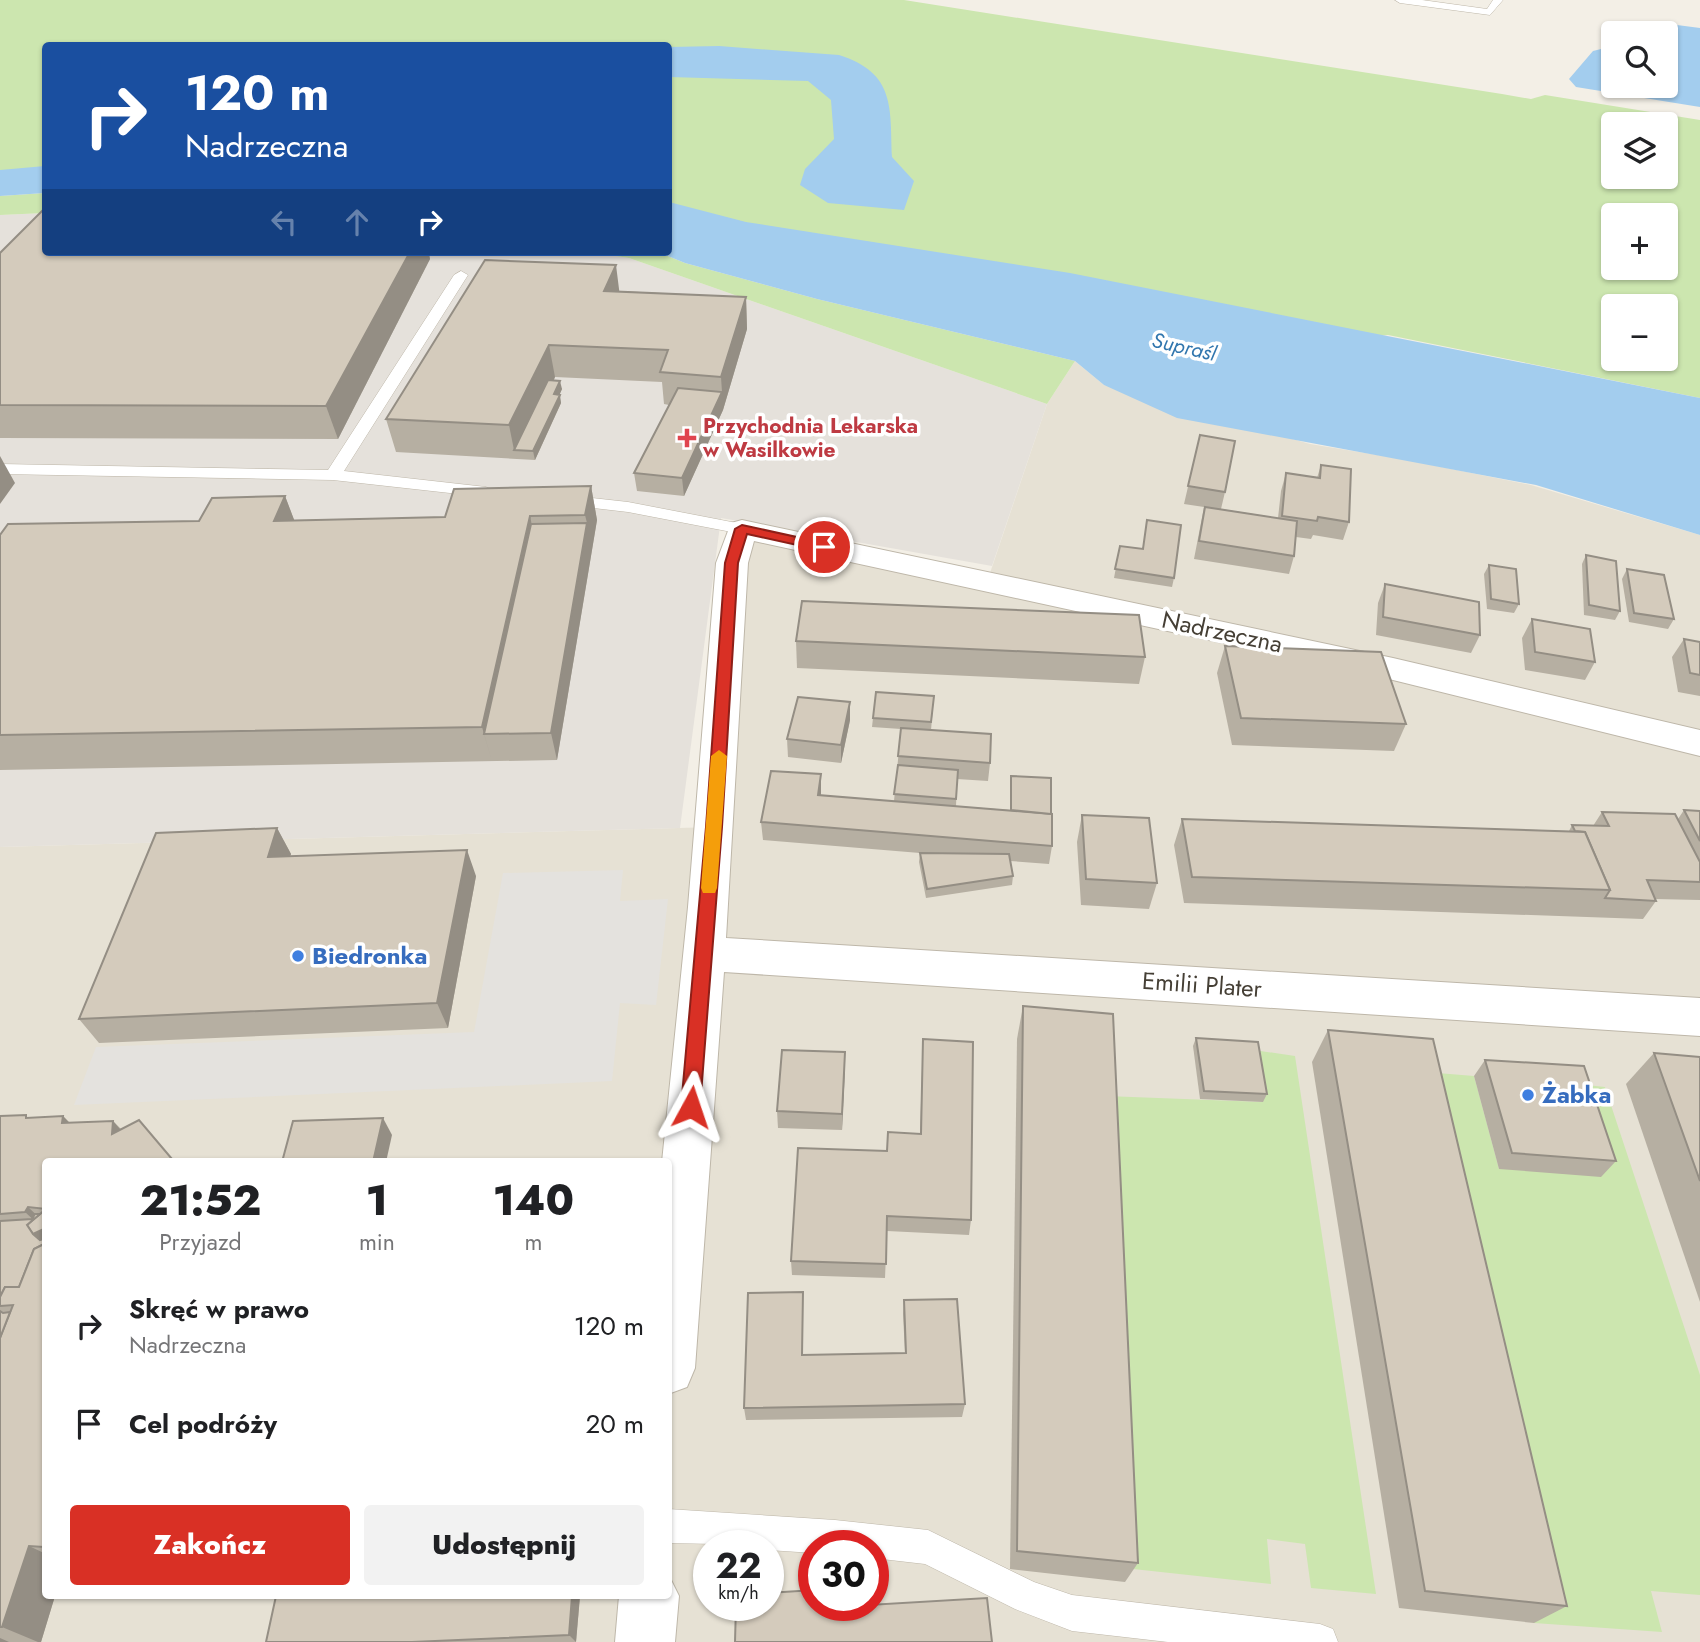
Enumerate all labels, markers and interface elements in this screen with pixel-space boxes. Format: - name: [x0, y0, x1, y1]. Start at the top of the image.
- map controls: [1601, 21, 1678, 371]
- button: search: [1601, 21, 1678, 98]
- text: 120 m: [185, 58, 329, 128]
- icon: right: [70, 70, 161, 161]
- button: layers: [1601, 112, 1678, 189]
- text: Nadrzeczna: [185, 123, 348, 169]
- icon: left: [265, 203, 303, 241]
- icon: ahead: [338, 203, 376, 241]
- icon: right: [411, 203, 449, 241]
- button: +: [1601, 203, 1678, 280]
- button: −: [1601, 294, 1678, 371]
- water label: Supraśl: [1149, 325, 1220, 369]
- place label: Przychodnia Lekarska w Wasilkowie: [702, 411, 918, 465]
- marker: Przychodnia Lekarska w Wasilkowie: [677, 428, 697, 448]
- pin: [794, 517, 854, 577]
- icon: arrive: [805, 528, 843, 566]
- street label: Nadrzeczna: [1159, 602, 1286, 661]
- place label: Biedronka: [312, 938, 427, 973]
- marker: Biedronka: [290, 948, 306, 964]
- street label: Emilii Plater: [1141, 963, 1264, 1006]
- position arrow: [654, 1070, 728, 1144]
- place label: Żabka: [1542, 1077, 1611, 1112]
- marker: Żabka: [1520, 1087, 1536, 1103]
- text: 21:52: [140, 1170, 261, 1231]
- text: 1: [366, 1170, 388, 1231]
- text: 140: [493, 1170, 574, 1231]
- text: Przyjazd: [159, 1225, 242, 1259]
- text: min: [359, 1225, 395, 1259]
- text: m: [524, 1225, 542, 1259]
- text: Skręć w prawo: [129, 1290, 309, 1328]
- icon: right: [70, 1307, 108, 1345]
- text: 120 m: [574, 1307, 644, 1345]
- text: Nadrzeczna: [129, 1328, 246, 1362]
- icon: arrive: [70, 1405, 108, 1443]
- text: Cel podróży: [129, 1405, 277, 1443]
- text: 20 m: [586, 1405, 644, 1443]
- button: Zakończ: [70, 1505, 350, 1585]
- button: Udostępnij: [364, 1505, 644, 1585]
- speed limit sign: 30: [798, 1530, 889, 1621]
- text: 22: [716, 1541, 761, 1591]
- text: km/h: [718, 1580, 759, 1606]

